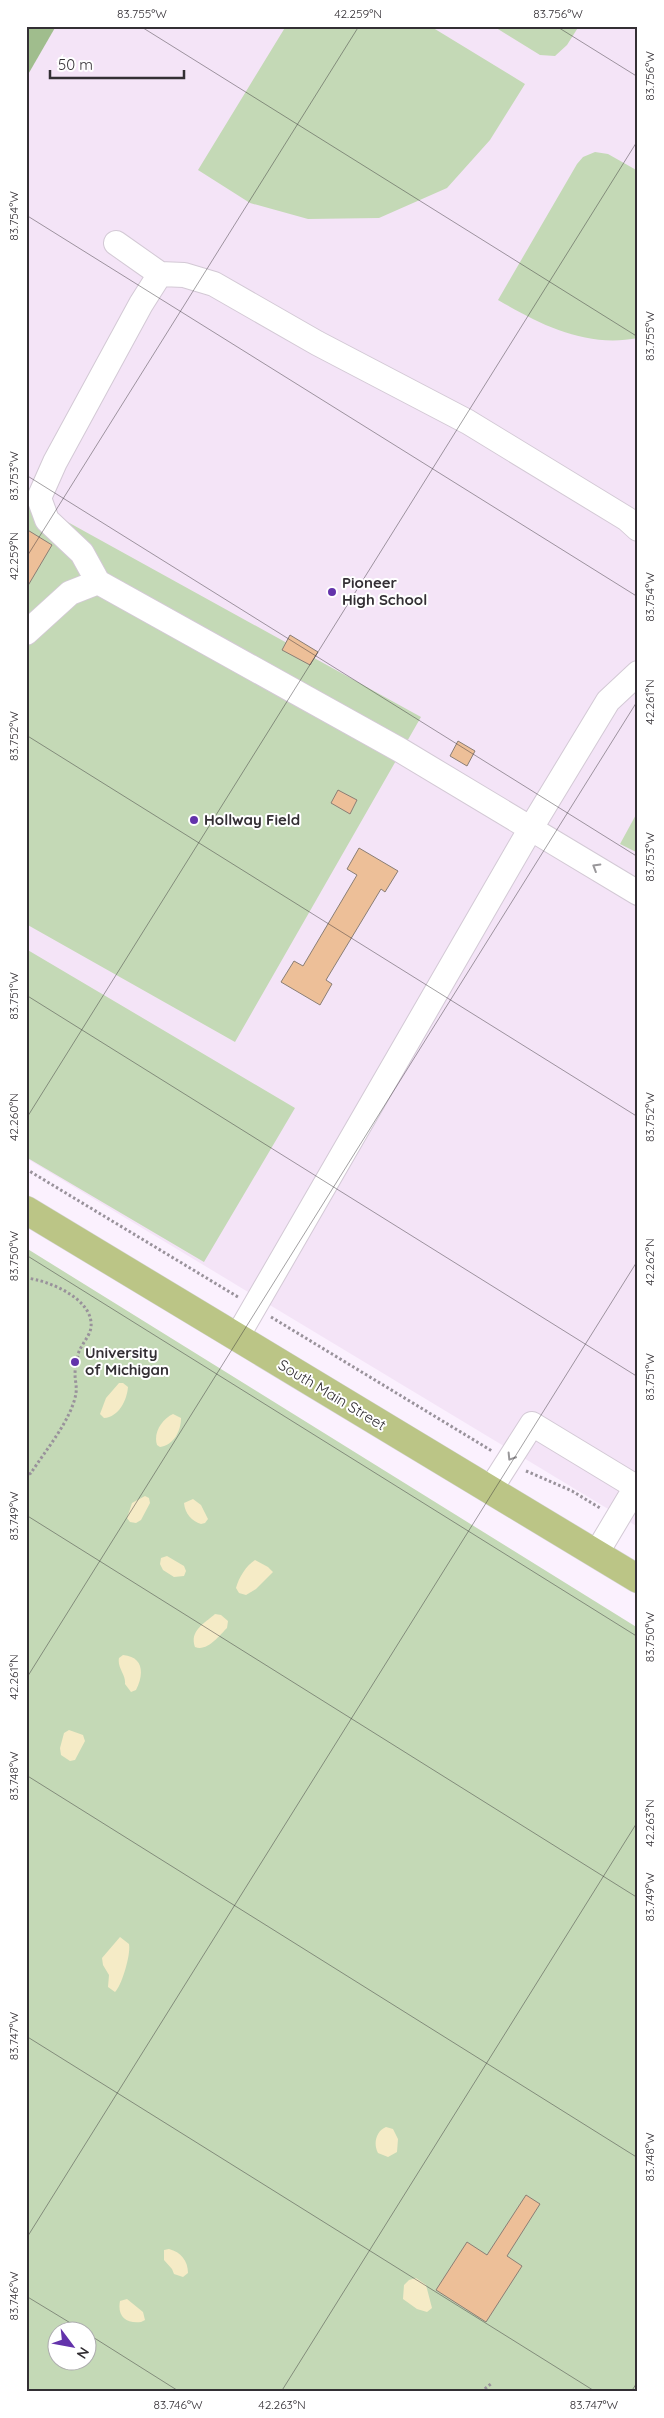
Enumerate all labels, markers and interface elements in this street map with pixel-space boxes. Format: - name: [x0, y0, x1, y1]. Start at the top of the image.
- text: 83.755°W: [117, 6, 167, 21]
- text: 42.259°N: [334, 6, 382, 21]
- text: 83.756°W: [533, 6, 583, 21]
- scale bar: [50, 48, 184, 80]
- text: 83.756°W: [642, 51, 657, 101]
- text: 50 m: [58, 55, 93, 74]
- text: 83.754°W: [6, 191, 21, 241]
- text: 83.755°W: [642, 311, 657, 361]
- text: 83.753°W: [6, 451, 21, 501]
- text: 42.259°N: [6, 532, 21, 580]
- text: 83.754°W: [642, 572, 657, 622]
- place label: Pioneer High School: [342, 573, 427, 609]
- marker: Pioneer High School: [326, 586, 338, 598]
- text: 42.261°N: [642, 679, 657, 725]
- text: 83.752°W: [6, 711, 21, 761]
- place label: Hollway Field: [204, 810, 300, 829]
- marker: Hollway Field: [188, 814, 200, 826]
- text: 83.753°W: [642, 832, 657, 882]
- one-way arrow: [593, 864, 602, 874]
- text: 83.751°W: [6, 972, 21, 1020]
- text: 83.752°W: [642, 1092, 657, 1142]
- text: 42.260°N: [6, 1093, 21, 1141]
- text: 83.750°W: [6, 1230, 21, 1281]
- text: 42.262°N: [642, 1238, 657, 1286]
- place label: University of Michigan: [85, 1343, 169, 1379]
- text: 83.751°W: [642, 1353, 657, 1401]
- street label: South Main Street: [275, 1355, 390, 1434]
- marker: University of Michigan: [69, 1356, 81, 1368]
- one-way arrow: [508, 1451, 518, 1460]
- text: 83.749°W: [6, 1491, 21, 1540]
- text: 83.750°W: [642, 1611, 657, 1662]
- text: 42.261°N: [6, 1654, 21, 1700]
- text: 83.748°W: [6, 1751, 21, 1801]
- text: 42.263°N: [642, 1799, 657, 1847]
- text: 83.749°W: [642, 1872, 657, 1921]
- text: 83.747°W: [6, 2011, 21, 2060]
- text: 83.748°W: [642, 2132, 657, 2182]
- text: 83.746°W: [6, 2271, 21, 2320]
- north arrow: [48, 2320, 98, 2370]
- text: N: [73, 2344, 93, 2362]
- text: 83.746°W: [154, 2397, 203, 2412]
- text: 42.263°N: [258, 2397, 306, 2412]
- text: 83.747°W: [570, 2397, 619, 2412]

